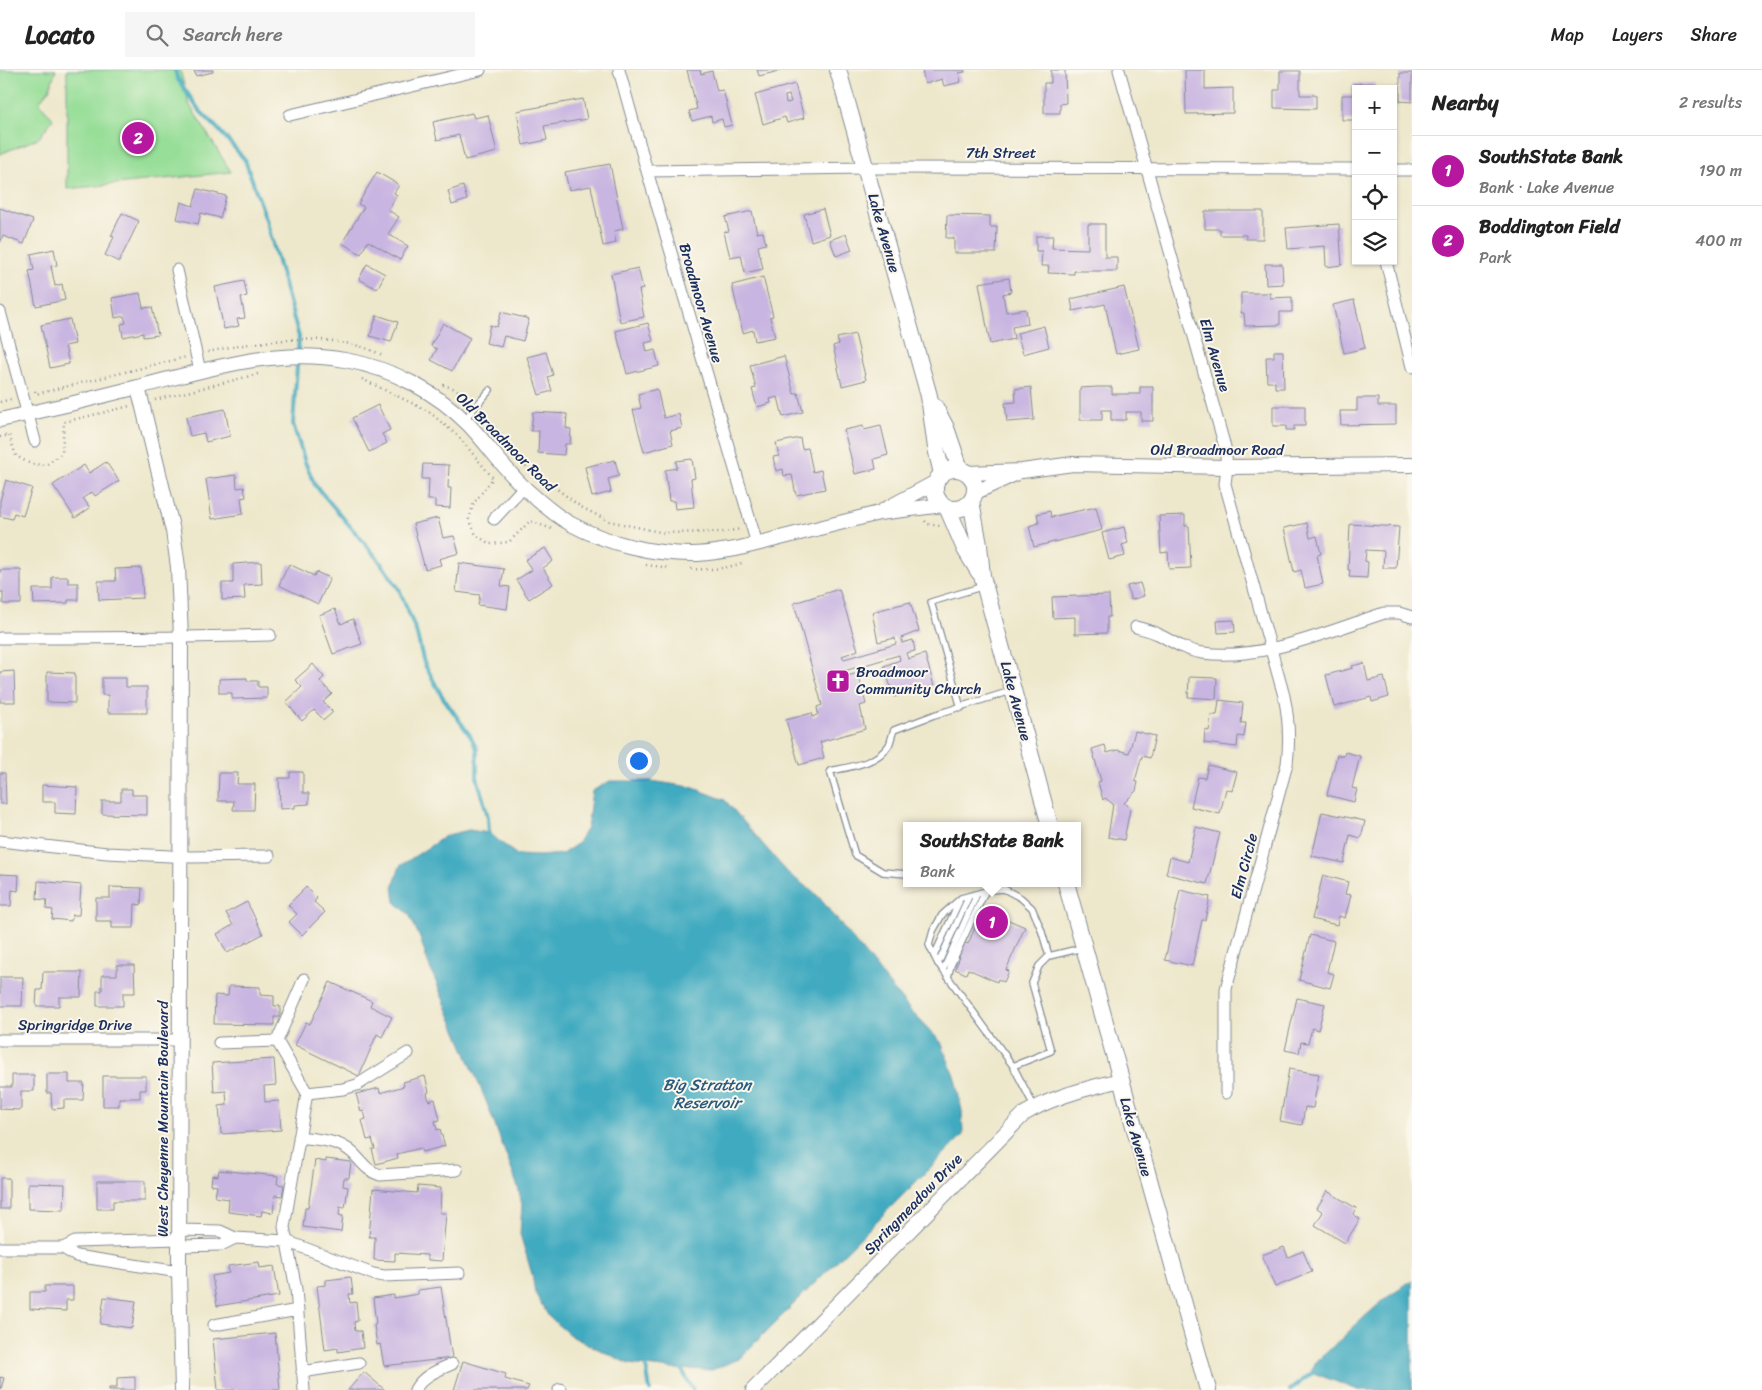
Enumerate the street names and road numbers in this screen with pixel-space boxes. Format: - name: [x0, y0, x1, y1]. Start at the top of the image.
- street label: 7th Street: [966, 140, 1037, 166]
- street label: Lake Avenue: [860, 190, 908, 276]
- street label: Broadmoor Avenue: [671, 240, 731, 366]
- street label: Elm Avenue: [1192, 315, 1238, 395]
- street label: Old Broadmoor Road: [450, 386, 563, 499]
- street label: Old Broadmoor Road: [1150, 437, 1285, 463]
- street label: Lake Avenue: [993, 658, 1039, 744]
- street label: Elm Circle: [1223, 830, 1265, 902]
- street label: West Cheyenne Mountain Boulevard: [150, 1000, 176, 1237]
- street label: Springridge Drive: [18, 1012, 132, 1038]
- street label: Lake Avenue: [1112, 1094, 1160, 1180]
- street label: Springmeadow Drive: [857, 1147, 969, 1261]

